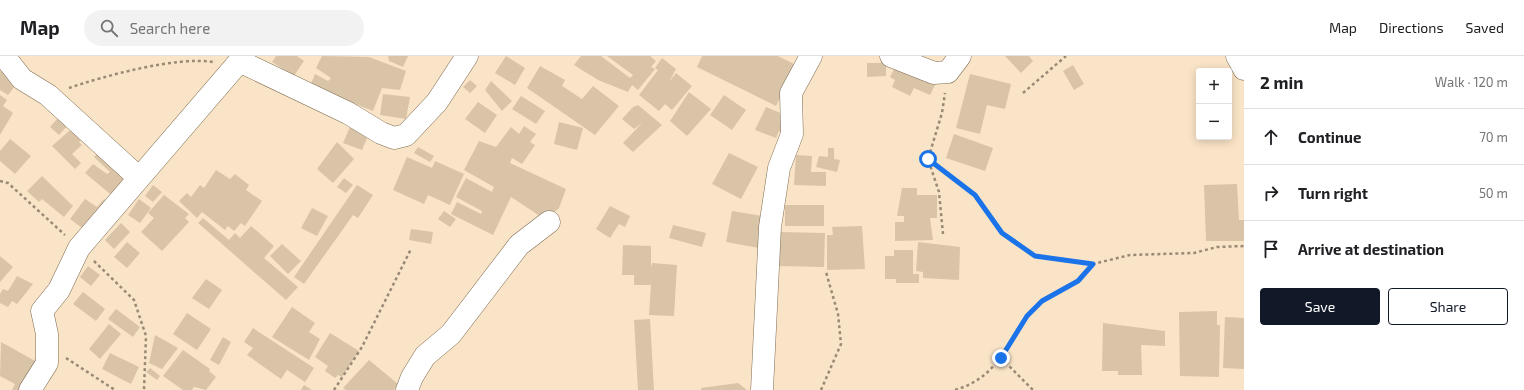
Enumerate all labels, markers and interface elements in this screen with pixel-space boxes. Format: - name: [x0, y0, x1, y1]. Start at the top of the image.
- search box: [84, 10, 364, 46]
- text: Map: [20, 16, 60, 39]
- icon: search: [98, 17, 120, 39]
- text: Search here: [130, 19, 210, 37]
- text: Map: [1329, 19, 1357, 36]
- text: Directions: [1379, 19, 1444, 36]
- text: Saved: [1466, 19, 1504, 36]
- map controls: [1196, 68, 1232, 140]
- button: +: [1196, 68, 1232, 104]
- text: 2 min: [1260, 72, 1303, 92]
- text: Walk · 120 m: [1435, 74, 1508, 90]
- button: −: [1196, 104, 1232, 140]
- icon: ahead: [1260, 126, 1282, 148]
- text: Continue: [1298, 128, 1361, 146]
- text: 70 m: [1479, 129, 1508, 145]
- route start: [919, 150, 937, 168]
- icon: right: [1260, 182, 1282, 204]
- text: Turn right: [1298, 184, 1368, 202]
- text: 50 m: [1479, 185, 1508, 201]
- icon: arrive: [1260, 238, 1282, 260]
- text: Arrive at destination: [1298, 240, 1444, 258]
- button: Save: [1260, 288, 1380, 325]
- button: Share: [1388, 288, 1508, 325]
- route end: [992, 349, 1010, 367]

